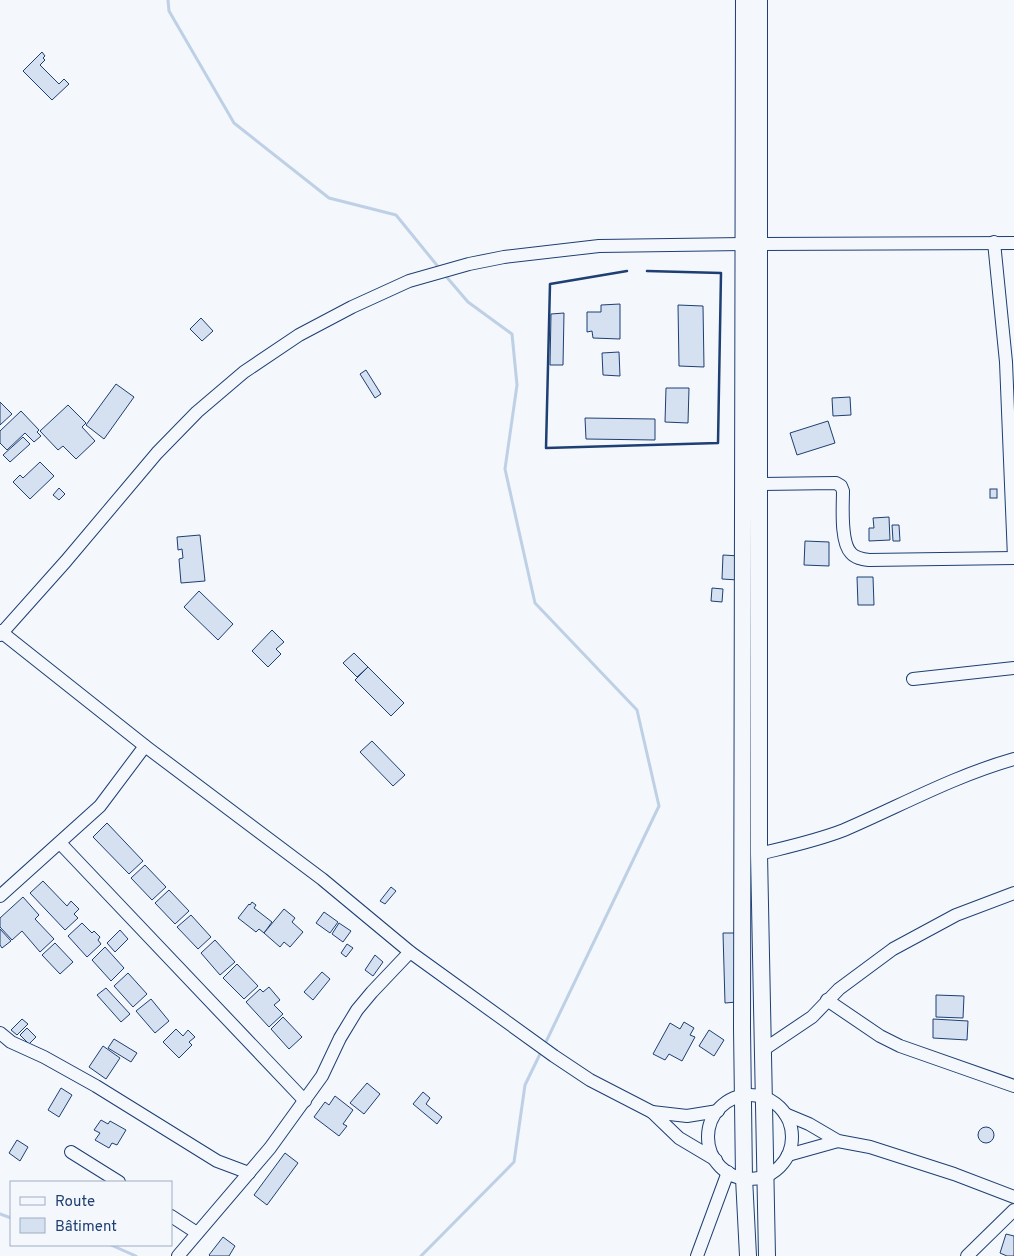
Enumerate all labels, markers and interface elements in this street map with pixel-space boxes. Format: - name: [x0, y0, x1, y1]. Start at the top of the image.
- legend: [10, 1181, 172, 1246]
- text: Route: [55, 1193, 95, 1212]
- text: Bâtiment: [55, 1218, 117, 1237]

